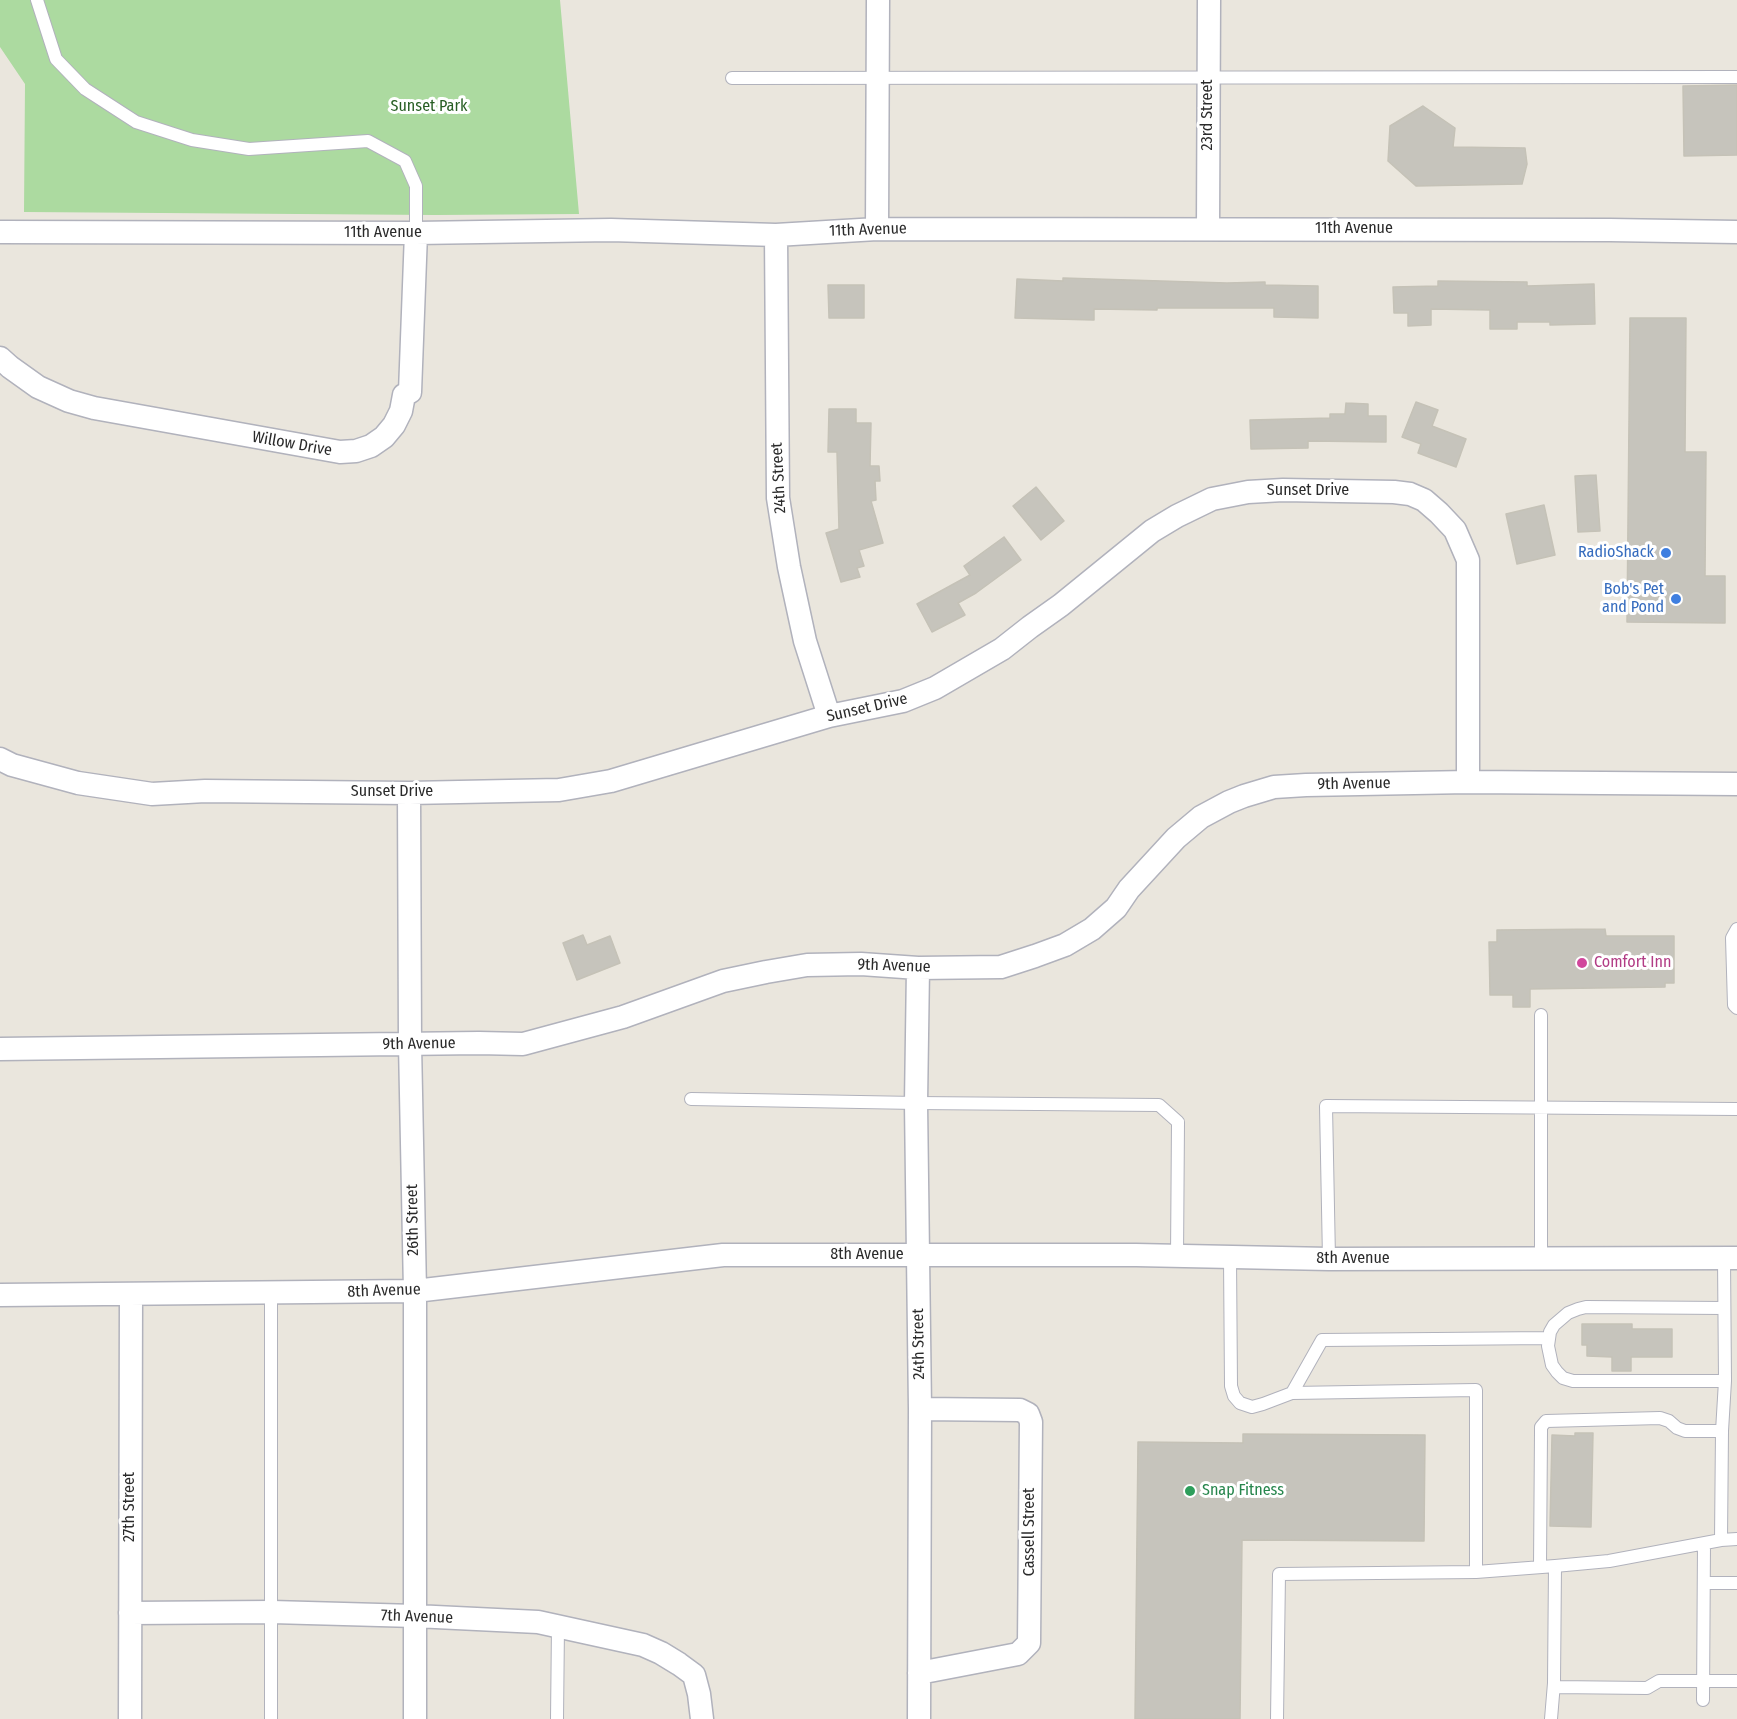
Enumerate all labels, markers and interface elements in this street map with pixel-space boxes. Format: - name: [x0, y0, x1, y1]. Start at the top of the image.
- street label: 23rd Street: [1198, 79, 1218, 151]
- park label: Sunset Park: [391, 97, 467, 117]
- street label: 11th Avenue: [829, 219, 907, 241]
- street label: 11th Avenue: [1315, 219, 1393, 239]
- street label: 11th Avenue: [344, 223, 422, 243]
- street label: Willow Drive: [250, 428, 334, 460]
- street label: 24th Street: [768, 442, 790, 514]
- street label: Sunset Drive: [1267, 481, 1349, 501]
- place label: RadioShack: [1578, 543, 1654, 563]
- marker: RadioShack: [1659, 546, 1673, 560]
- place label: Bob's Pet and Pond: [1602, 580, 1664, 618]
- marker: Bob's Pet and Pond: [1669, 592, 1683, 606]
- street label: Sunset Drive: [825, 689, 909, 727]
- street label: 9th Avenue: [1317, 774, 1391, 794]
- street label: Sunset Drive: [351, 782, 433, 802]
- place label: Comfort Inn: [1594, 953, 1671, 973]
- street label: 9th Avenue: [857, 955, 931, 977]
- marker: Comfort Inn: [1575, 956, 1589, 970]
- street label: 9th Avenue: [382, 1034, 456, 1054]
- street label: 26th Street: [403, 1184, 423, 1256]
- street label: 8th Avenue: [830, 1245, 904, 1265]
- street label: 8th Avenue: [1316, 1249, 1390, 1269]
- street label: 8th Avenue: [347, 1280, 421, 1302]
- street label: 24th Street: [909, 1308, 929, 1380]
- street label: 27th Street: [120, 1472, 140, 1542]
- place label: Snap Fitness: [1202, 1481, 1284, 1501]
- marker: Snap Fitness: [1183, 1484, 1197, 1498]
- street label: Cassell Street: [1020, 1488, 1040, 1576]
- street label: 7th Avenue: [381, 1606, 453, 1628]

